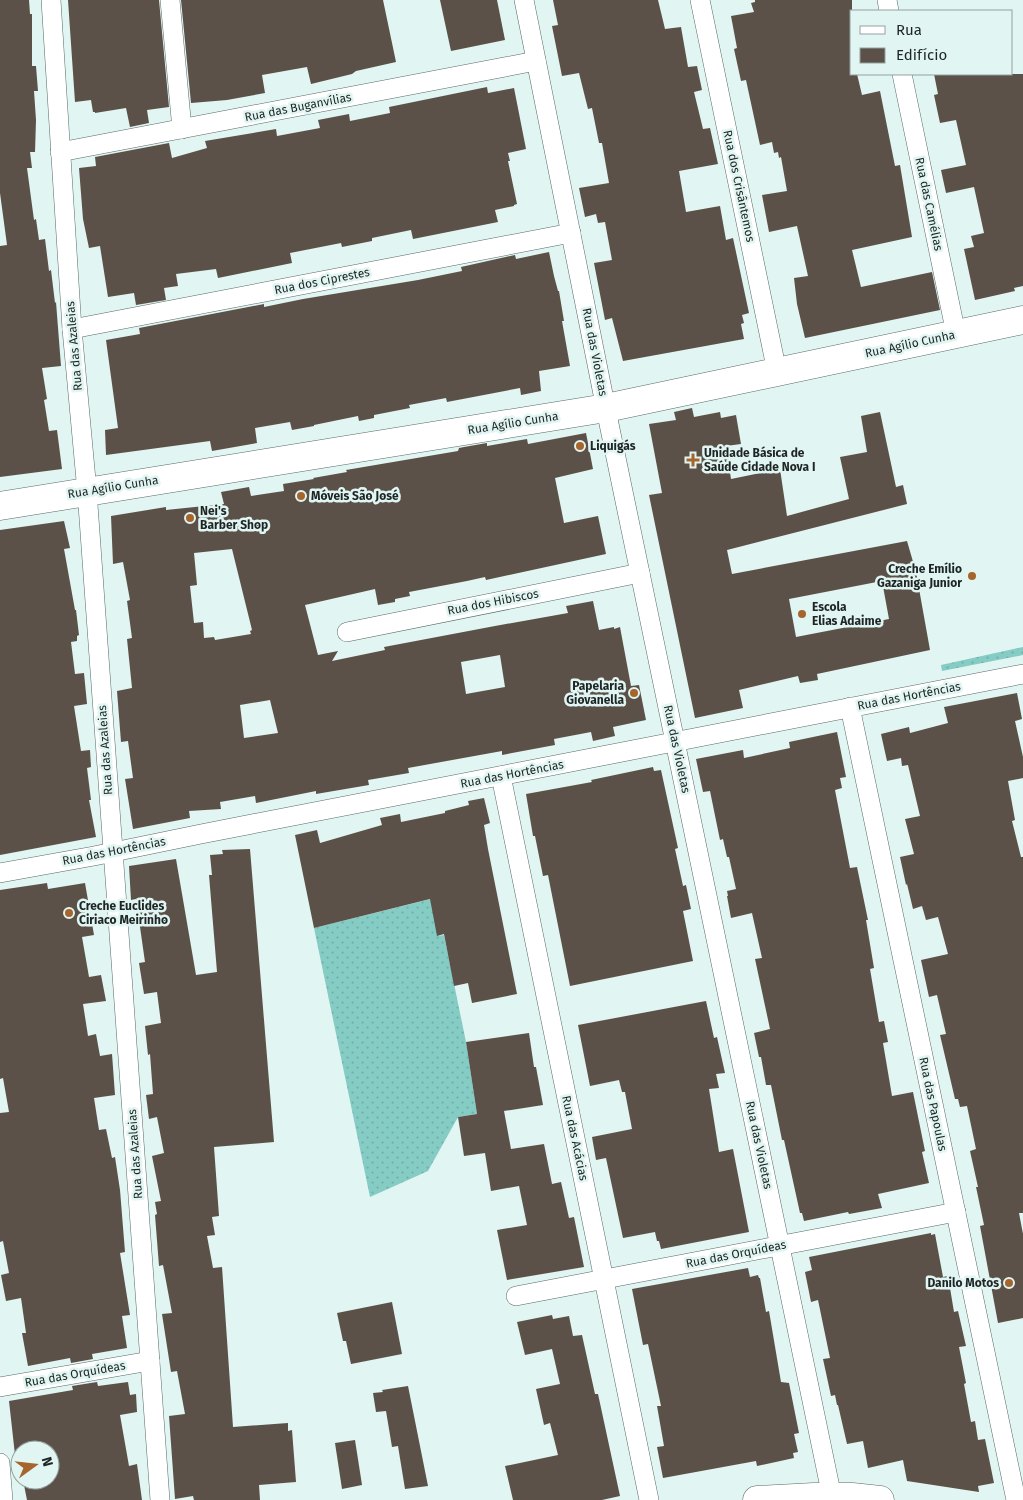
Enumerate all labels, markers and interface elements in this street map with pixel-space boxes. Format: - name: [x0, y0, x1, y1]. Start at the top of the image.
- legend: [850, 10, 1013, 75]
- text: Rua: [896, 21, 922, 39]
- text: Edifício: [896, 46, 947, 64]
- street label: Rua das Buganvílias: [243, 90, 353, 124]
- street label: Rua dos Crisântemos: [720, 129, 758, 244]
- street label: Rua das Camélias: [912, 156, 946, 252]
- street label: Rua dos Ciprestes: [273, 265, 371, 297]
- street label: Rua das Azaleias: [63, 300, 85, 391]
- street label: Rua das Violetas: [580, 307, 610, 398]
- street label: Rua Agílio Cunha: [864, 328, 956, 360]
- street label: Rua Agílio Cunha: [467, 409, 559, 437]
- place label: Liquigás: [590, 439, 636, 453]
- marker: Liquigás: [574, 440, 586, 452]
- place label: Unidade Básica de Saúde Cidade Nova I: [704, 446, 815, 474]
- marker: Unidade Básica de Saúde Cidade Nova I: [686, 453, 700, 467]
- street label: Rua Agílio Cunha: [67, 473, 159, 501]
- place label: Móveis São José: [311, 489, 399, 503]
- marker: Móveis São José: [295, 490, 307, 502]
- place label: Nei's Barber Shop: [200, 504, 268, 532]
- marker: Nei's Barber Shop: [184, 512, 196, 524]
- place label: Creche Emílio Gazaniga Junior: [877, 562, 962, 590]
- marker: Creche Emílio Gazaniga Junior: [966, 570, 978, 582]
- street label: Rua dos Hibiscos: [446, 586, 540, 618]
- place label: Escola Elias Adaime: [812, 600, 882, 628]
- marker: Escola Elias Adaime: [796, 608, 808, 620]
- place label: Papelaria Giovanella: [566, 679, 624, 707]
- street label: Rua das Hortências: [856, 679, 962, 713]
- marker: Papelaria Giovanella: [628, 687, 640, 699]
- street label: Rua das Azaleias: [95, 704, 115, 795]
- street label: Rua das Violetas: [661, 704, 693, 795]
- street label: Rua das Hortências: [459, 757, 565, 791]
- street label: Rua das Hortências: [61, 834, 167, 868]
- place label: Creche Euclides Ciriaco Meirinho: [79, 899, 168, 927]
- marker: Creche Euclides Ciriaco Meirinho: [63, 907, 75, 919]
- street label: Rua das Papoulas: [916, 1056, 950, 1153]
- street label: Rua das Acácias: [559, 1094, 591, 1182]
- street label: Rua das Violetas: [743, 1100, 775, 1191]
- street label: Rua das Azaleias: [125, 1108, 145, 1199]
- street label: Rua das Orquídeas: [685, 1237, 788, 1271]
- place label: Danilo Motos: [927, 1276, 999, 1290]
- marker: Danilo Motos: [1003, 1277, 1015, 1289]
- street label: Rua das Orquídeas: [24, 1358, 127, 1390]
- north arrow: [10, 1440, 60, 1490]
- text: N: [38, 1455, 56, 1468]

